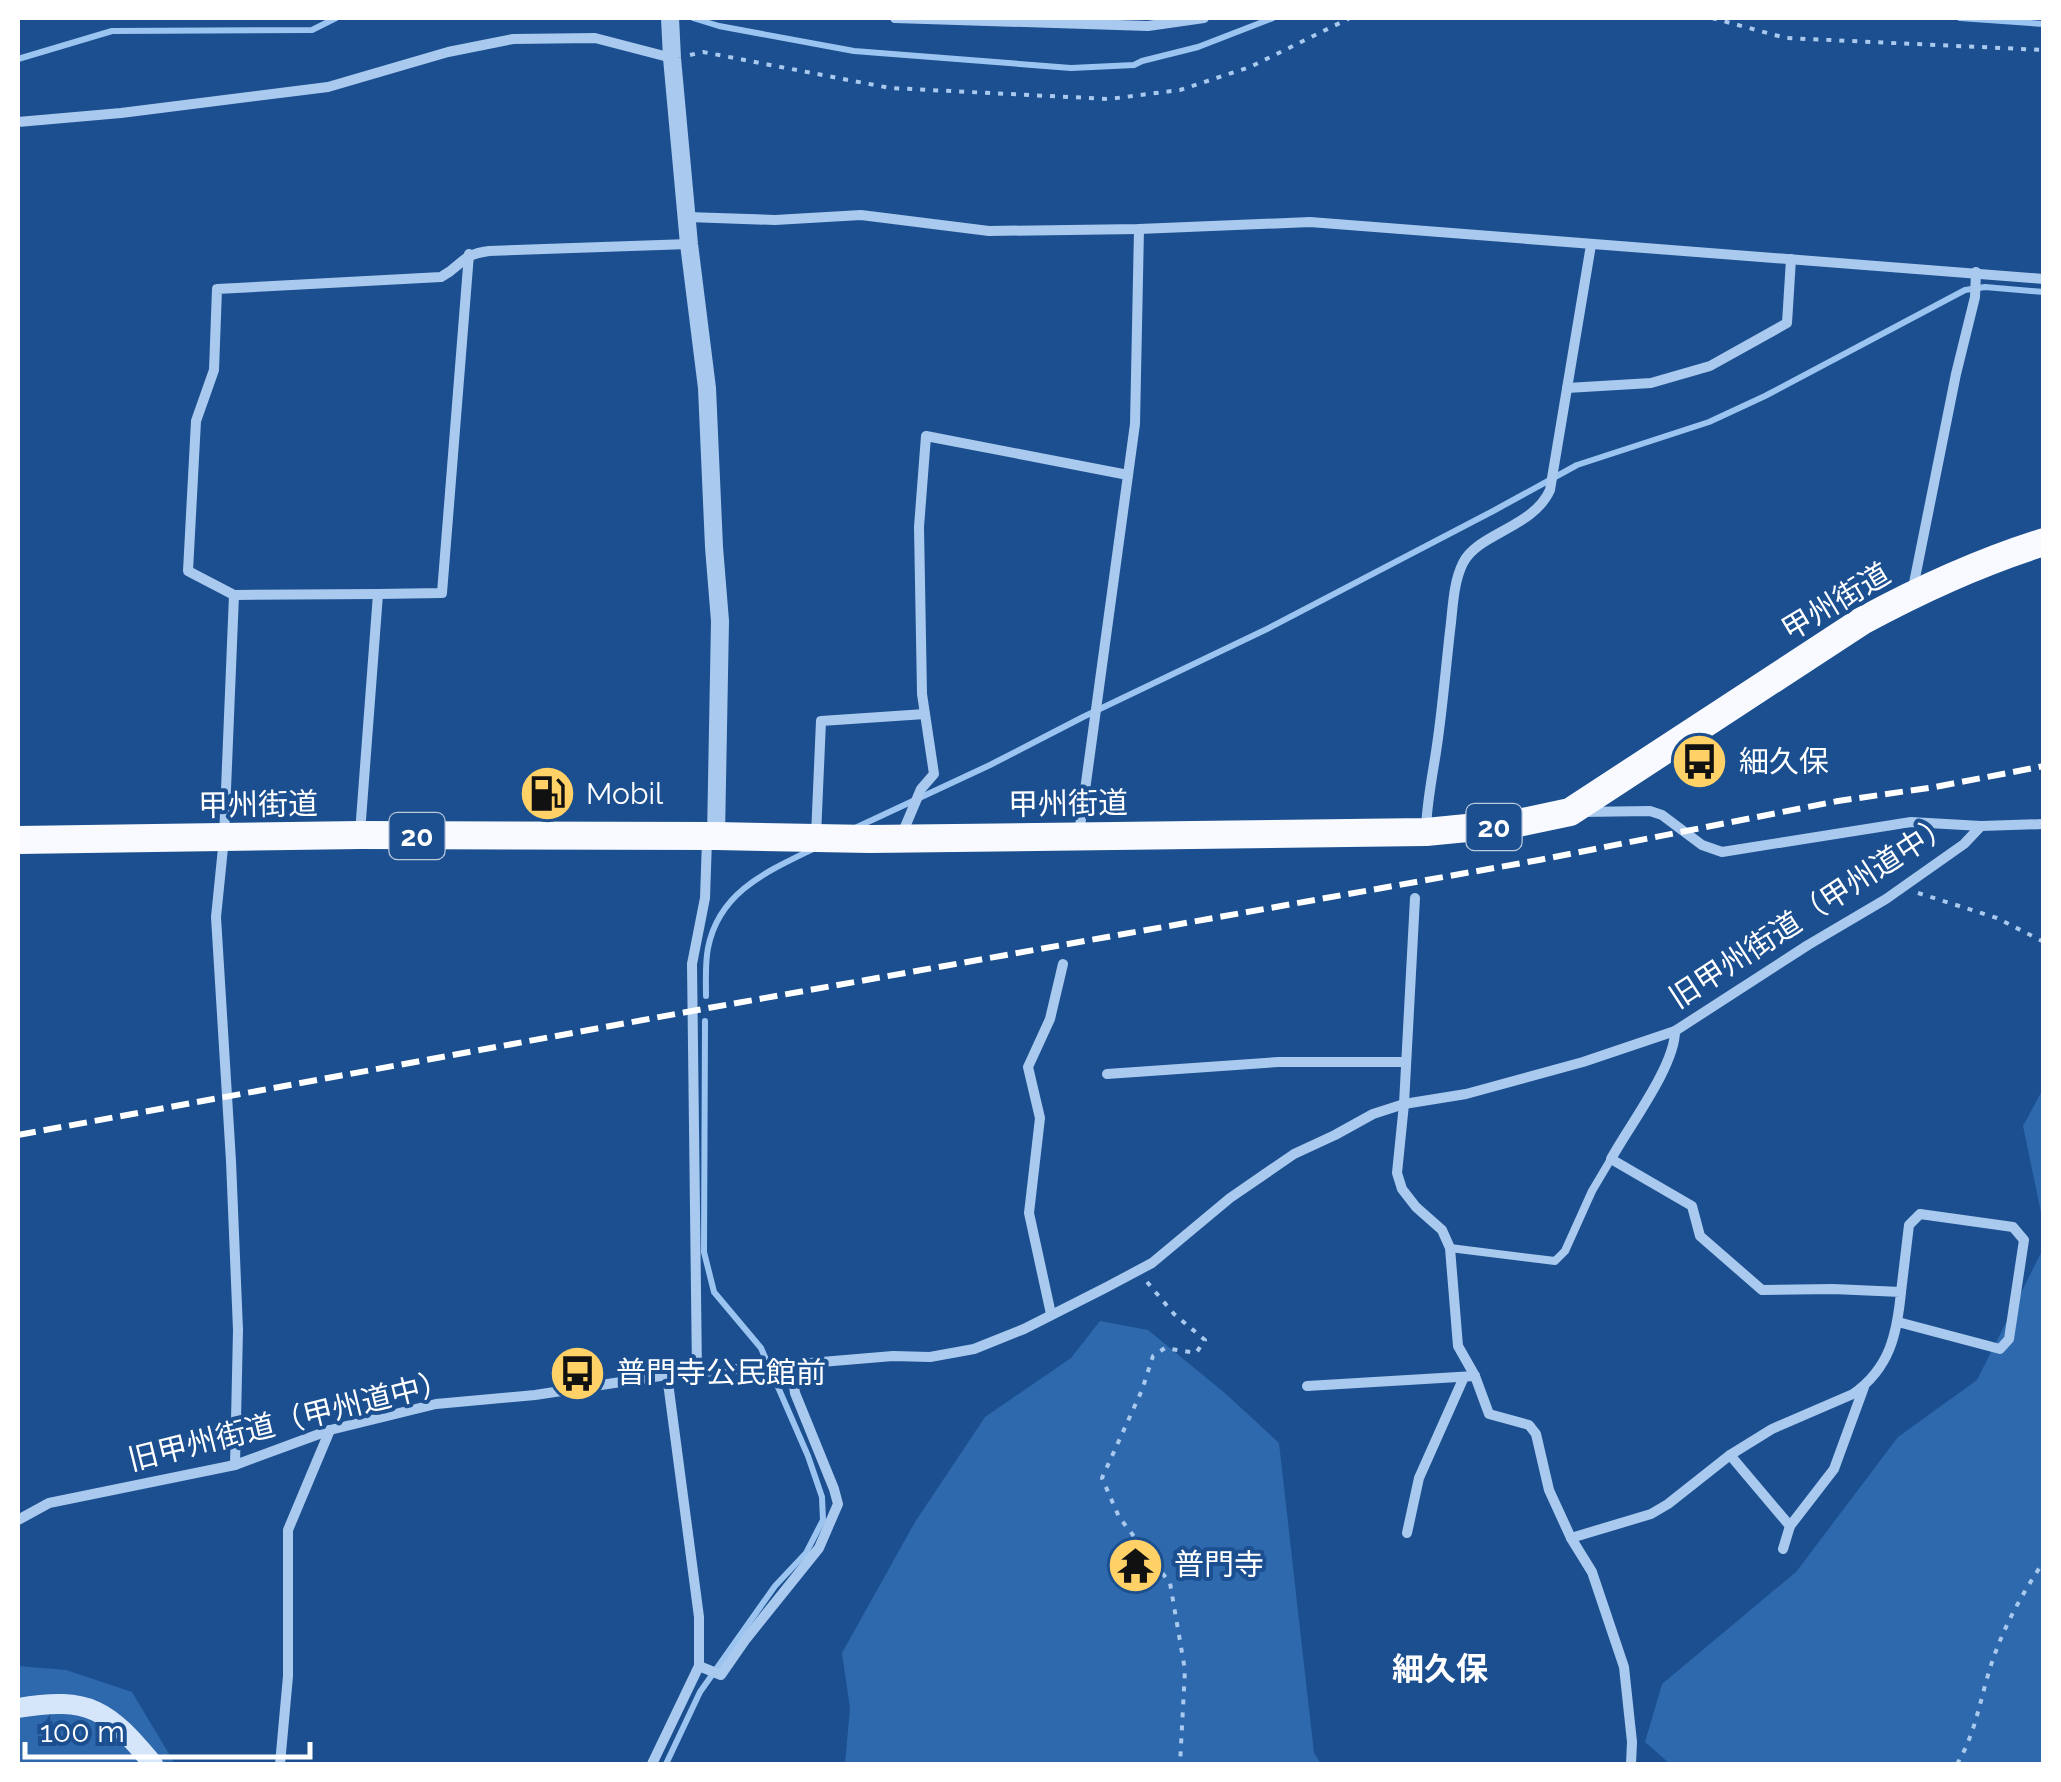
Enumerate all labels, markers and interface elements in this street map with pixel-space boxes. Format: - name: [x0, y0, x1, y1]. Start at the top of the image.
- street label: 甲州街道: [1775, 556, 1896, 647]
- bus stop icon: 細久保: [1670, 732, 1730, 792]
- place label: 細久保: [1739, 744, 1829, 779]
- fuel station icon: Mobil: [517, 764, 577, 824]
- place label: Mobil: [586, 776, 664, 811]
- street label: 甲州街道: [1008, 785, 1128, 822]
- street label: 甲州街道: [198, 786, 318, 823]
- road number: 20: [1466, 804, 1522, 850]
- street label: 旧甲州街道（甲州道中）: [1663, 806, 1959, 1015]
- road number: 20: [390, 813, 444, 859]
- bus stop icon: 普門寺公民館前: [547, 1343, 607, 1403]
- place label: 普門寺公民館前: [616, 1355, 826, 1390]
- street label: 旧甲州街道（甲州道中）: [125, 1364, 453, 1477]
- temple icon: 普門寺: [1105, 1535, 1165, 1595]
- place label: 普門寺: [1174, 1547, 1264, 1582]
- district label: 細久保: [1392, 1650, 1488, 1687]
- scale bar: [25, 1697, 310, 1759]
- text: 100 m: [40, 1714, 125, 1749]

